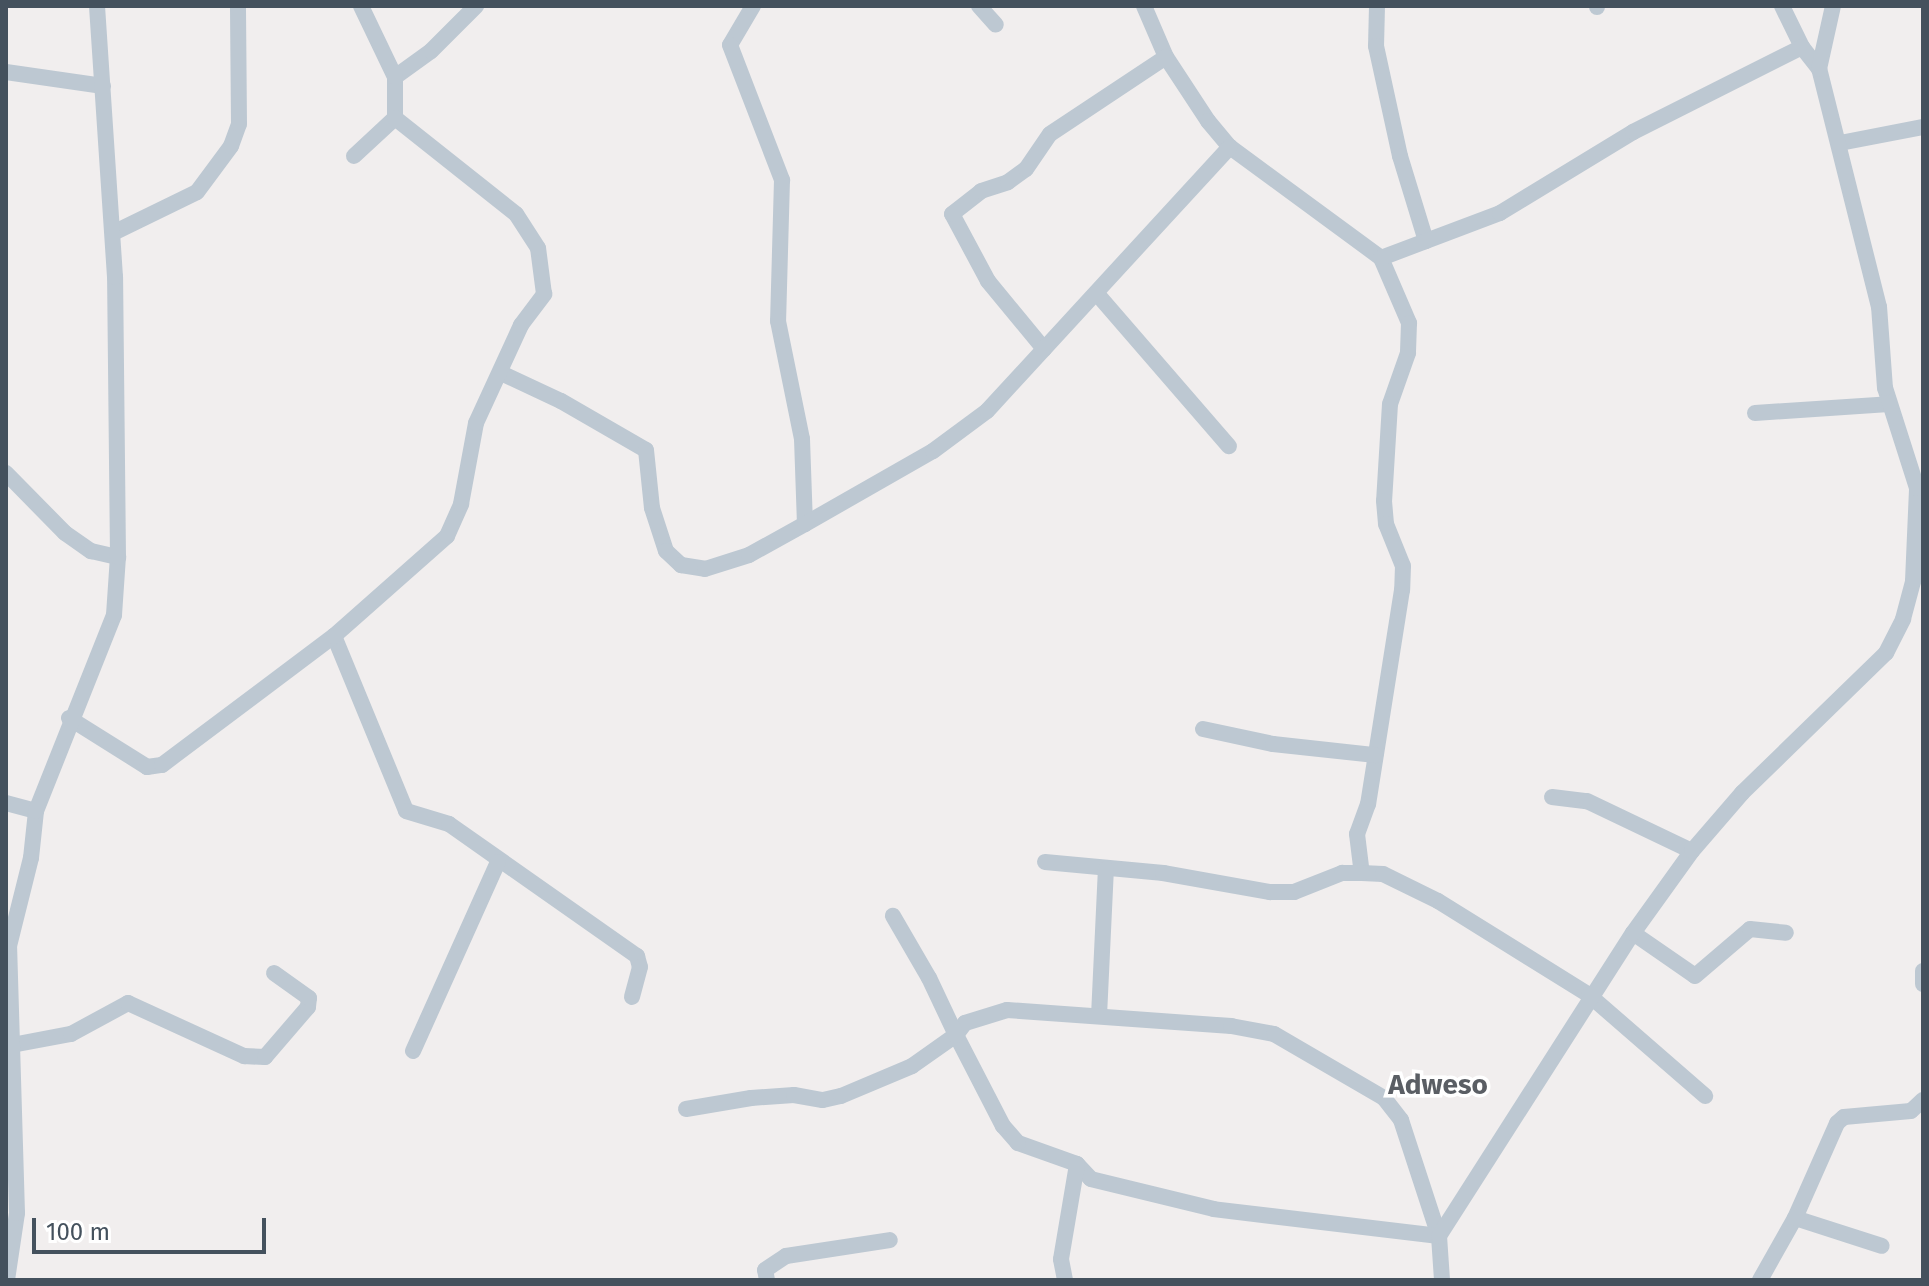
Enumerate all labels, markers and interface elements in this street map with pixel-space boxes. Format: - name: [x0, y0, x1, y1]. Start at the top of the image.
- district label: Adweso: [1388, 1068, 1488, 1102]
- scale bar: [36, 1202, 270, 1252]
- text: 100 m: [46, 1218, 110, 1246]

